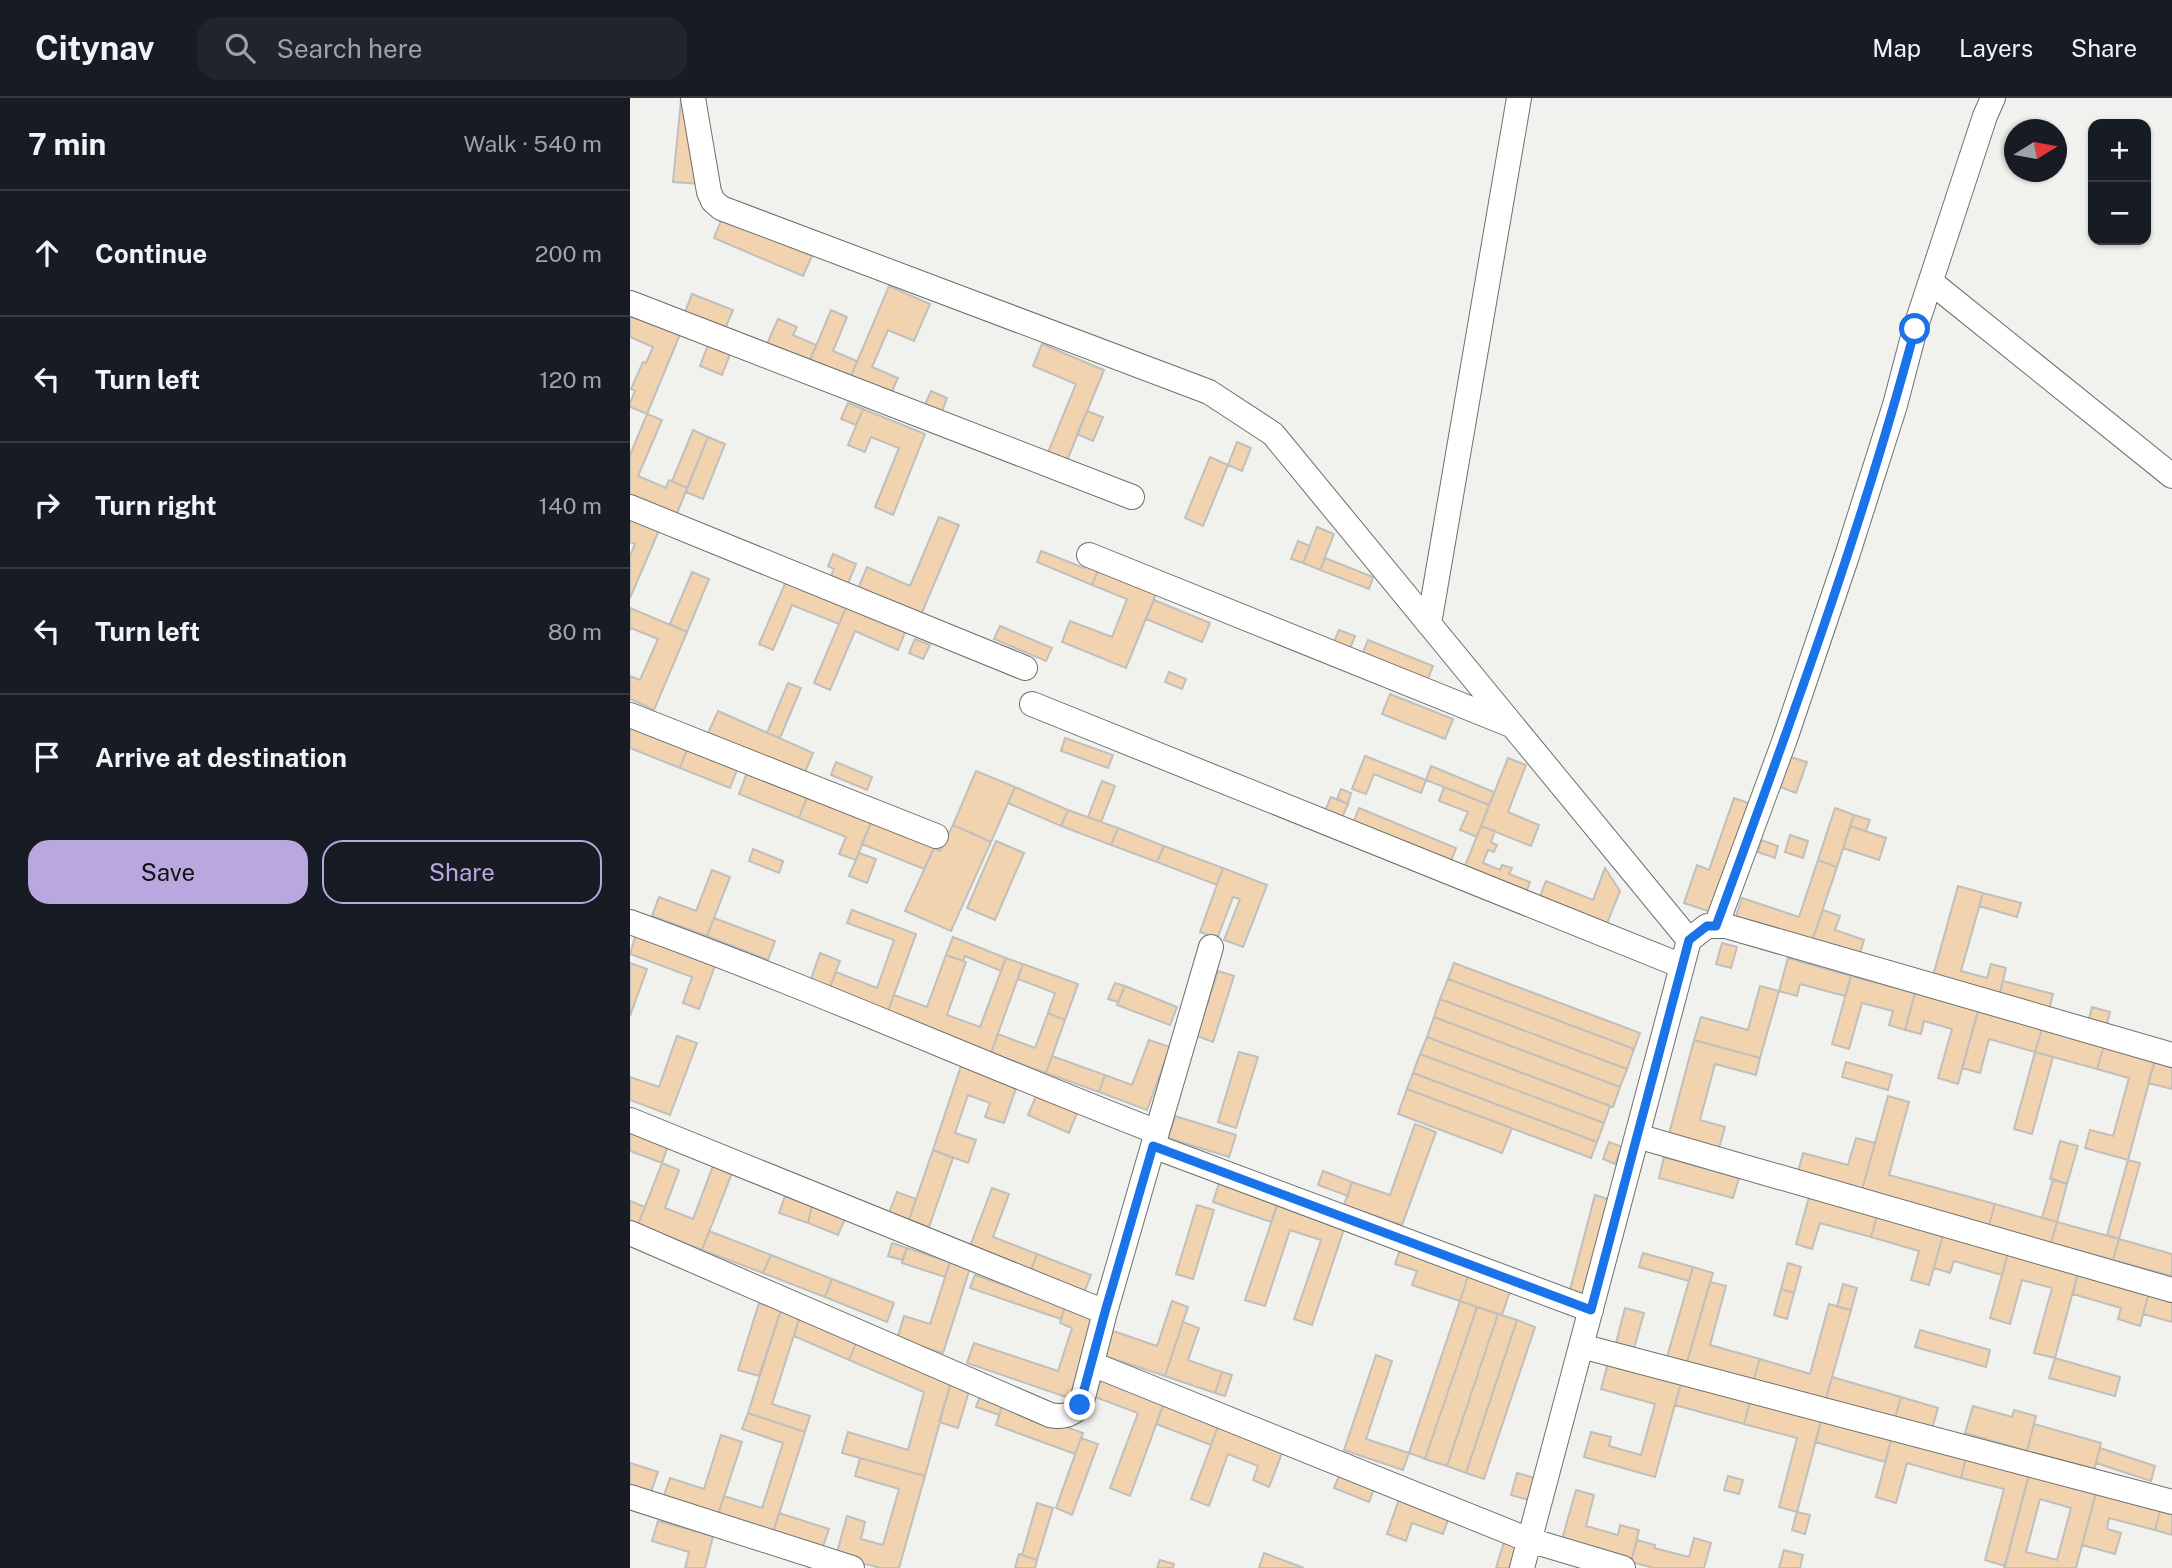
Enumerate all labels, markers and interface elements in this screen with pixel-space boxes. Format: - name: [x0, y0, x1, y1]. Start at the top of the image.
- search box: [197, 17, 687, 80]
- text: Citynav: [35, 29, 155, 67]
- icon: search: [221, 29, 259, 67]
- text: Search here: [277, 33, 423, 64]
- text: Map: [1872, 34, 1921, 62]
- text: Layers: [1959, 34, 2033, 62]
- text: Share: [2071, 34, 2137, 62]
- north arrow: [2004, 119, 2067, 182]
- map controls: [2088, 119, 2151, 245]
- button: +: [2088, 119, 2151, 182]
- text: 7 min: [28, 126, 106, 162]
- text: Walk · 540 m: [464, 130, 602, 157]
- button: −: [2088, 182, 2151, 245]
- icon: ahead: [28, 234, 66, 272]
- text: Continue: [95, 238, 207, 269]
- text: 200 m: [535, 240, 602, 267]
- route start: [1899, 313, 1930, 344]
- icon: left: [28, 360, 66, 398]
- text: Turn left: [95, 364, 200, 395]
- text: 120 m: [539, 366, 602, 393]
- icon: right: [28, 486, 66, 524]
- text: Turn right: [95, 490, 217, 521]
- text: 140 m: [539, 492, 602, 519]
- icon: left: [28, 612, 66, 650]
- text: Turn left: [95, 616, 200, 647]
- text: 80 m: [548, 618, 602, 645]
- icon: arrive: [28, 738, 66, 776]
- text: Arrive at destination: [95, 742, 347, 773]
- button: Save: [28, 840, 308, 904]
- button: Share: [322, 840, 602, 904]
- route end: [1064, 1389, 1095, 1420]

